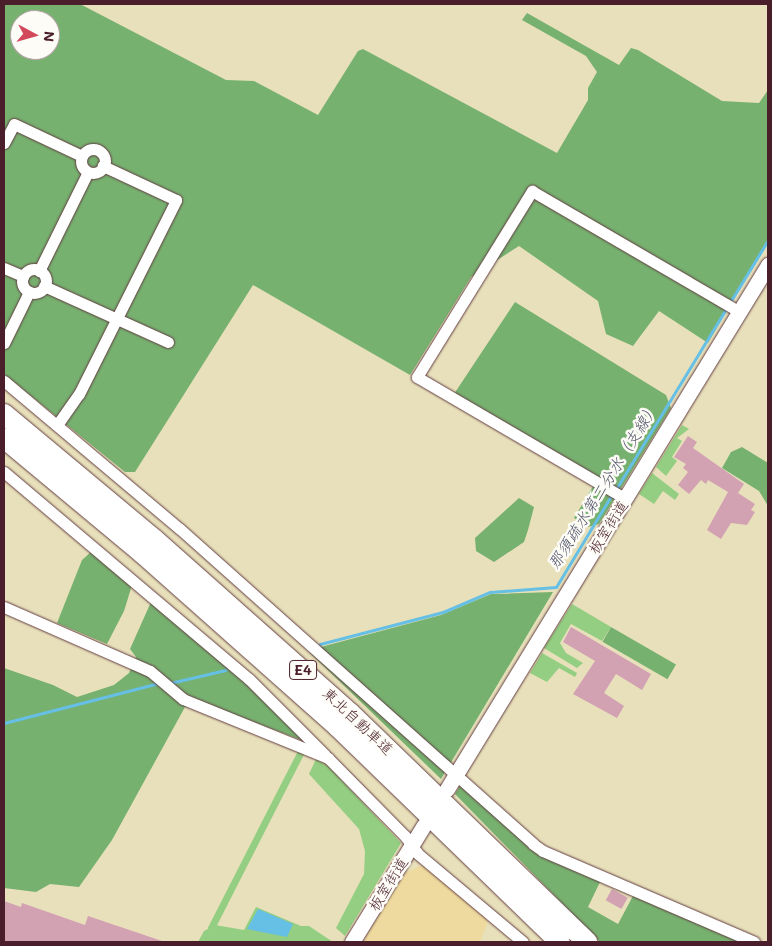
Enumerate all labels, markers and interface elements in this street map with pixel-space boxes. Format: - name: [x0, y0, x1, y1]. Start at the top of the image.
- north arrow: [10, 10, 60, 60]
- text: N: [39, 30, 59, 43]
- water label: 那須疏水第二分水（支線）: [544, 400, 662, 572]
- street label: 板室街道: [584, 497, 632, 557]
- road number: E4: [288, 658, 318, 682]
- street label: 東北自動車道: [319, 684, 397, 758]
- street label: 板室街道: [364, 854, 412, 914]

